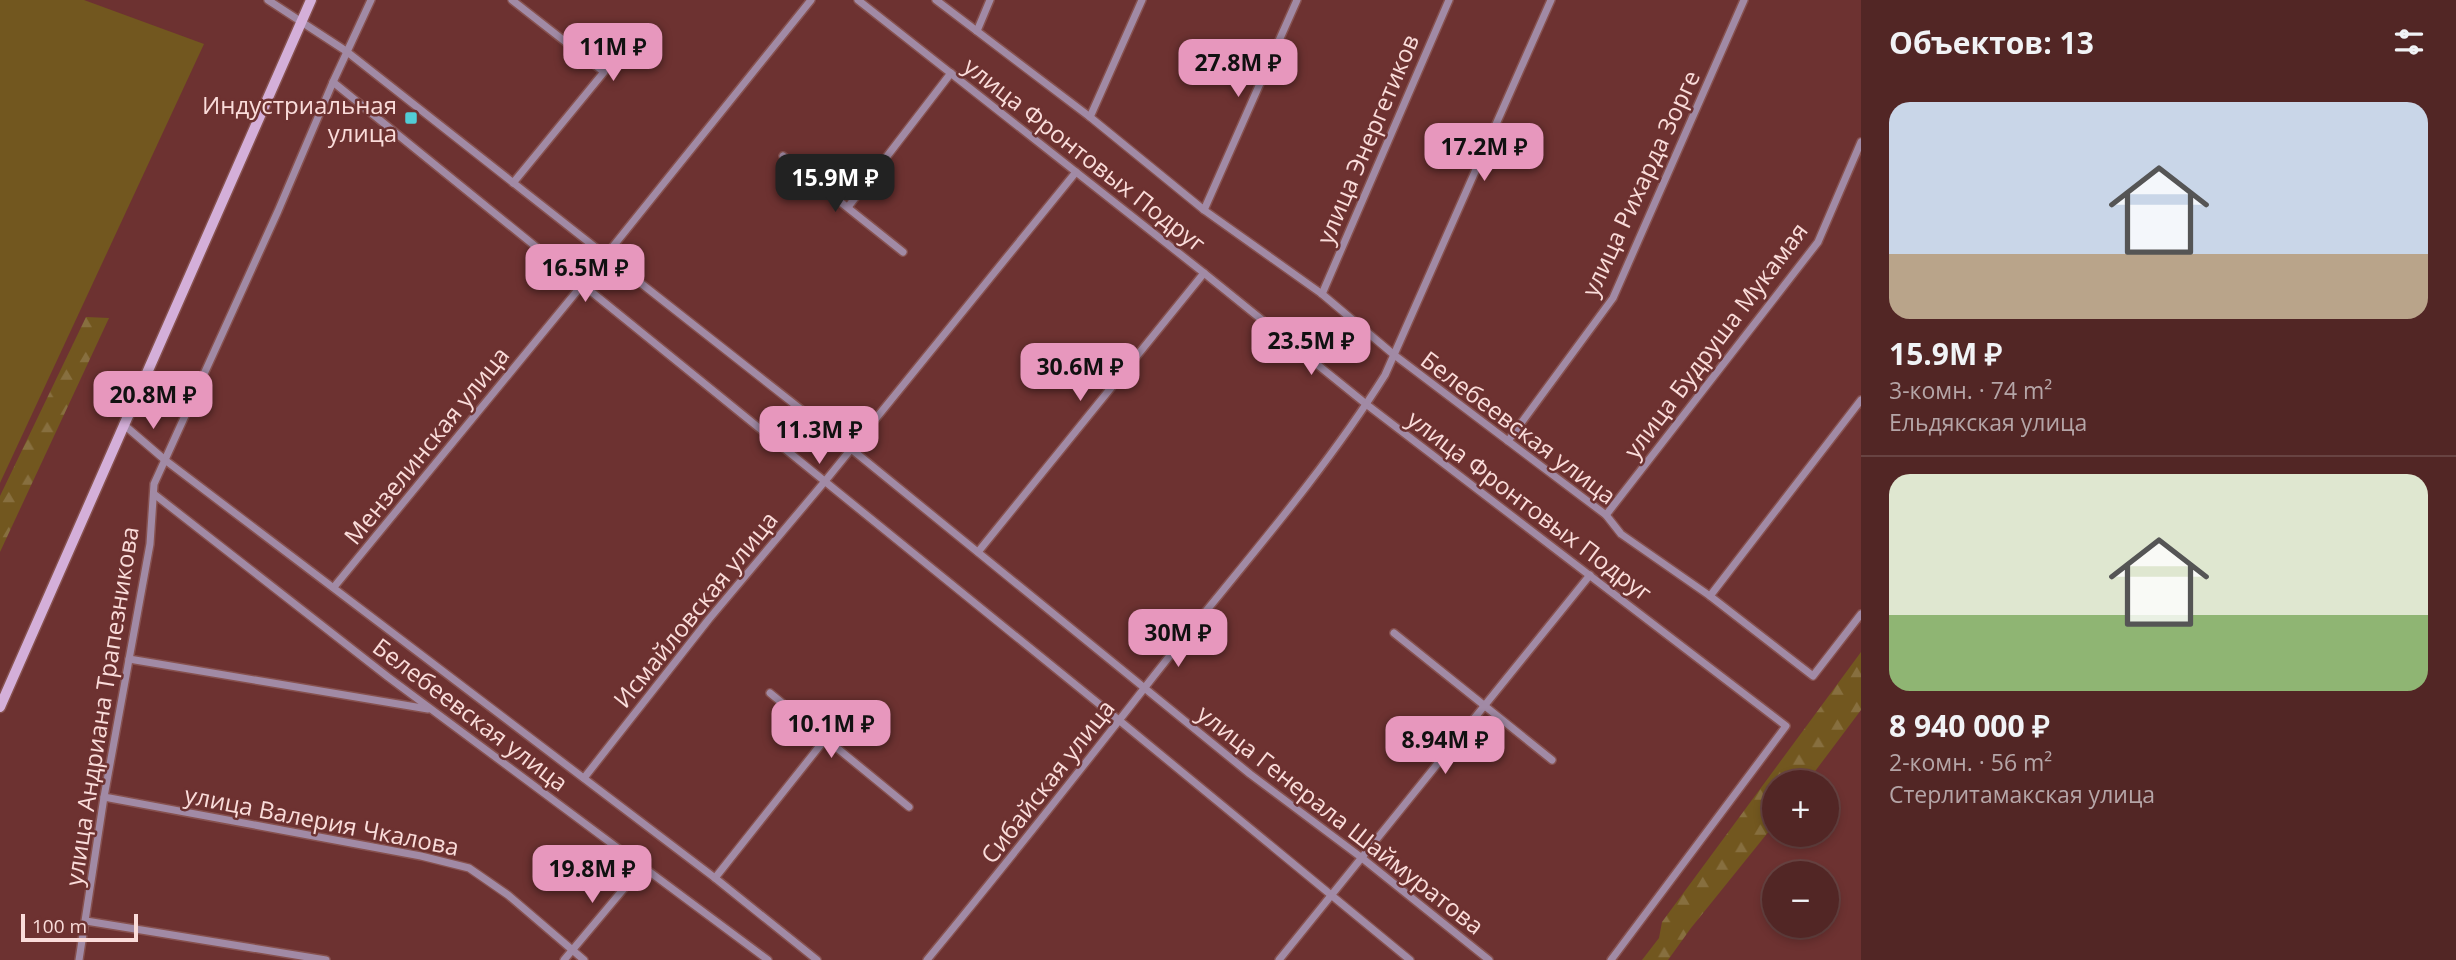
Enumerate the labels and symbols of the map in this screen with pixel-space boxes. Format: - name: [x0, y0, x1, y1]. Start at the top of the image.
- pin: 11M ₽: [564, 24, 662, 83]
- street label: улица Энергетиков: [1308, 29, 1426, 249]
- pin: 27.8M ₽: [1173, 40, 1303, 99]
- street label: улица Фронтовых Подруг: [957, 49, 1213, 259]
- street label: улица Рихарда Зорге: [1573, 64, 1707, 302]
- place label: Индустриальная улица: [202, 88, 397, 149]
- marker: Индустриальная улица: [403, 110, 419, 126]
- pin: 17.2M ₽: [1419, 124, 1549, 183]
- pin: 15.9M ₽: [770, 154, 900, 214]
- street label: улица Будруша Мукамая: [1615, 215, 1815, 465]
- pin: 16.5M ₽: [520, 244, 650, 304]
- pin: 23.5M ₽: [1246, 318, 1376, 377]
- street label: Мензелинская улица: [336, 339, 516, 551]
- street label: Белебеевская улица: [1415, 343, 1623, 511]
- pin: 30.6M ₽: [1015, 344, 1145, 403]
- pin: 20.8M ₽: [88, 372, 218, 431]
- street label: улица Фронтовых Подруг: [1401, 402, 1659, 608]
- pin: 11.3M ₽: [754, 406, 884, 466]
- street label: Исмайловская улица: [605, 504, 785, 714]
- street label: улица Андриана Трапезникова: [56, 524, 146, 888]
- pin: 30M ₽: [1129, 610, 1227, 669]
- street label: Белебеевская улица: [367, 630, 575, 798]
- street label: Сибайская улица: [973, 692, 1121, 870]
- street label: улица Генерала Шаймуратова: [1191, 697, 1491, 941]
- pin: 10.1M ₽: [766, 700, 896, 760]
- pin: 8.94M ₽: [1380, 716, 1510, 776]
- street label: улица Валерия Чкалова: [182, 777, 462, 863]
- pin: 19.8M ₽: [527, 846, 657, 905]
- scale bar: [21, 911, 138, 943]

